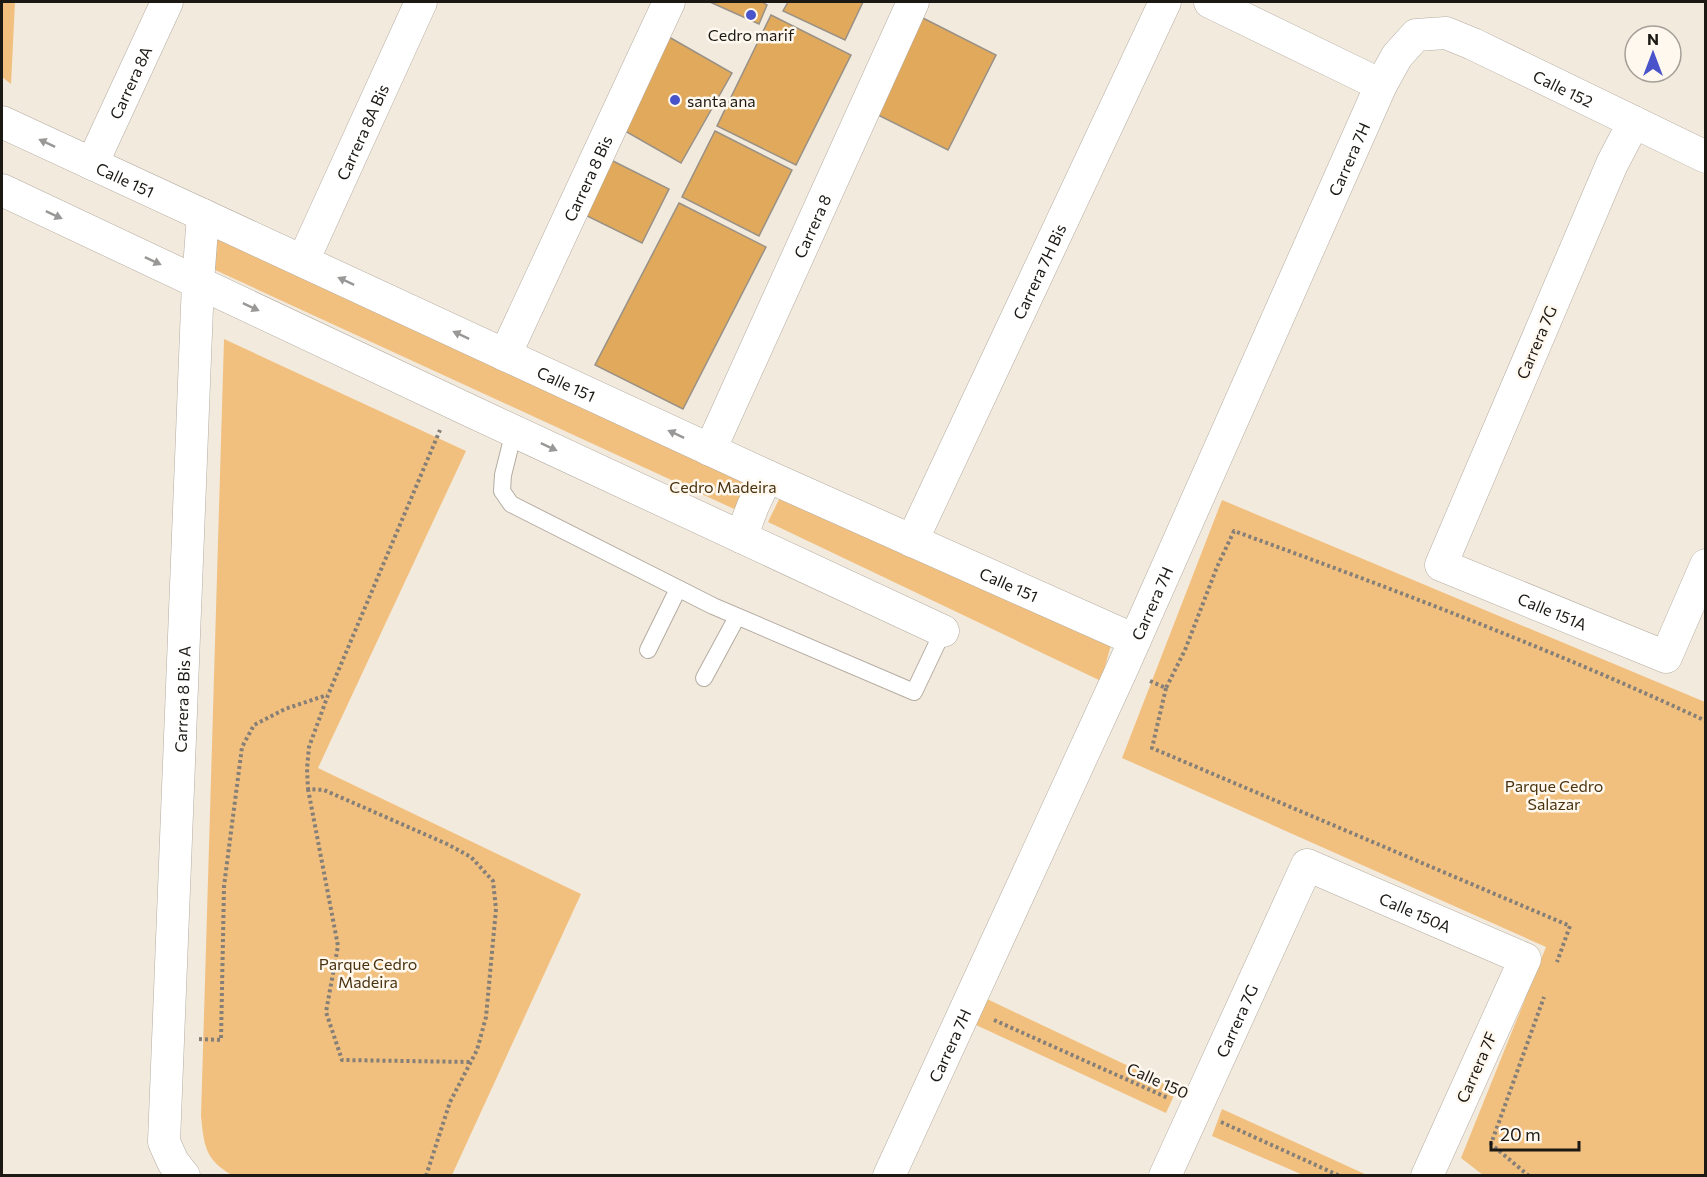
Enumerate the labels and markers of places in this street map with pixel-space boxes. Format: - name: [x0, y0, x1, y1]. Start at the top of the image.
- marker: Cedro marif: [744, 8, 758, 22]
- place label: Cedro marif: [708, 25, 795, 44]
- place label: santa ana: [687, 91, 756, 110]
- marker: santa ana: [668, 93, 682, 107]

